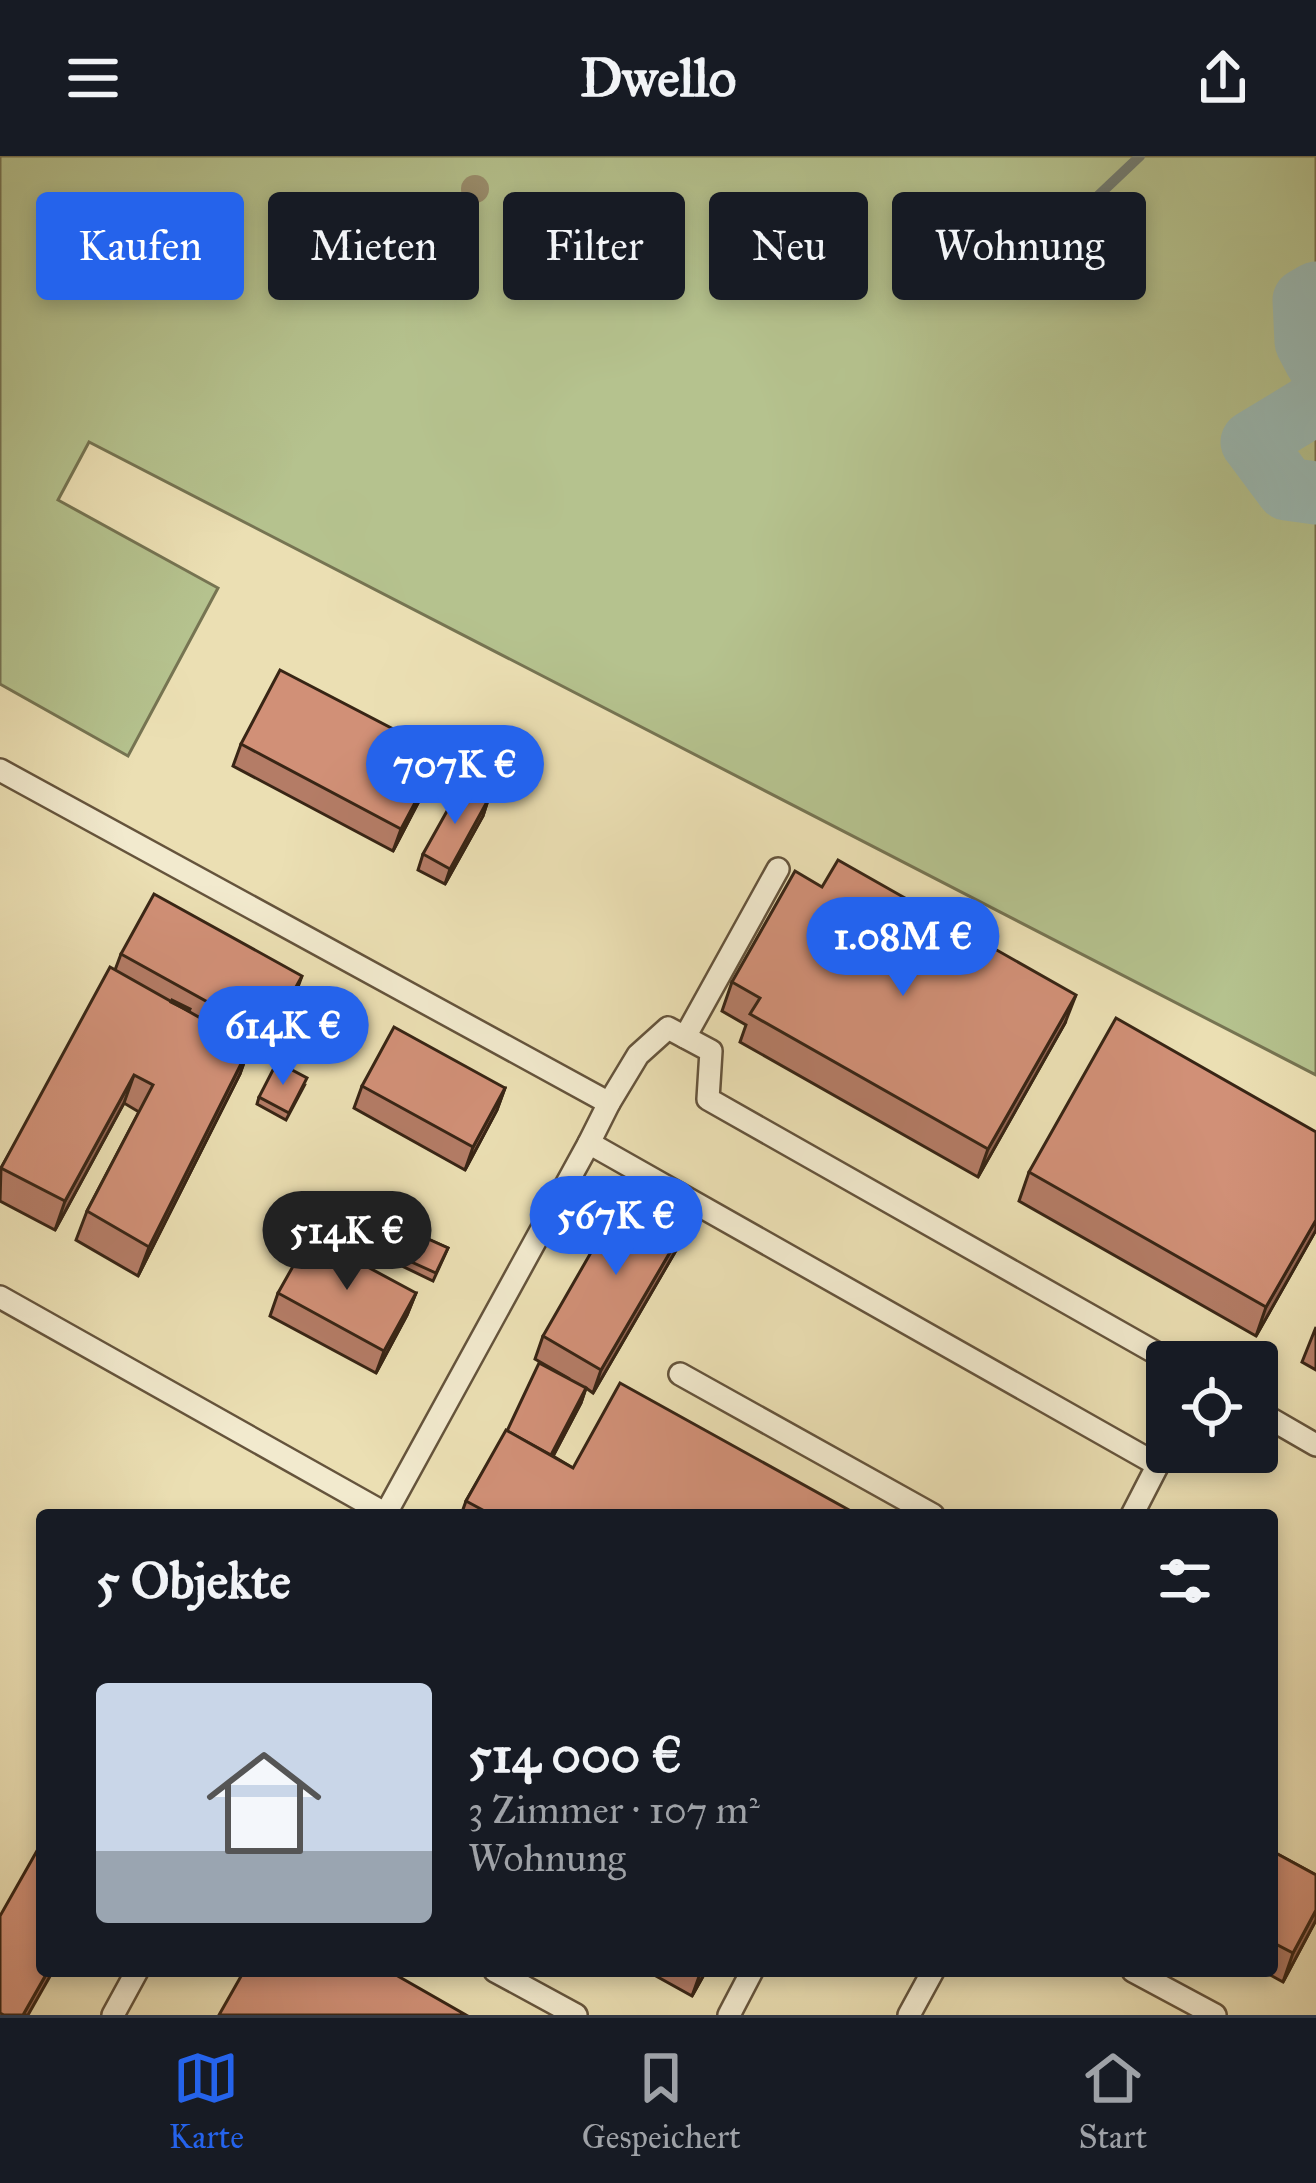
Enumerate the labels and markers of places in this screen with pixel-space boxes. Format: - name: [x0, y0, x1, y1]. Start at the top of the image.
- pin: 707K €: [357, 725, 553, 827]
- pin: 1.08M €: [792, 897, 1014, 999]
- pin: 614K €: [185, 986, 381, 1088]
- pin: 567K €: [518, 1176, 714, 1278]
- pin: 514K €: [249, 1191, 445, 1293]

